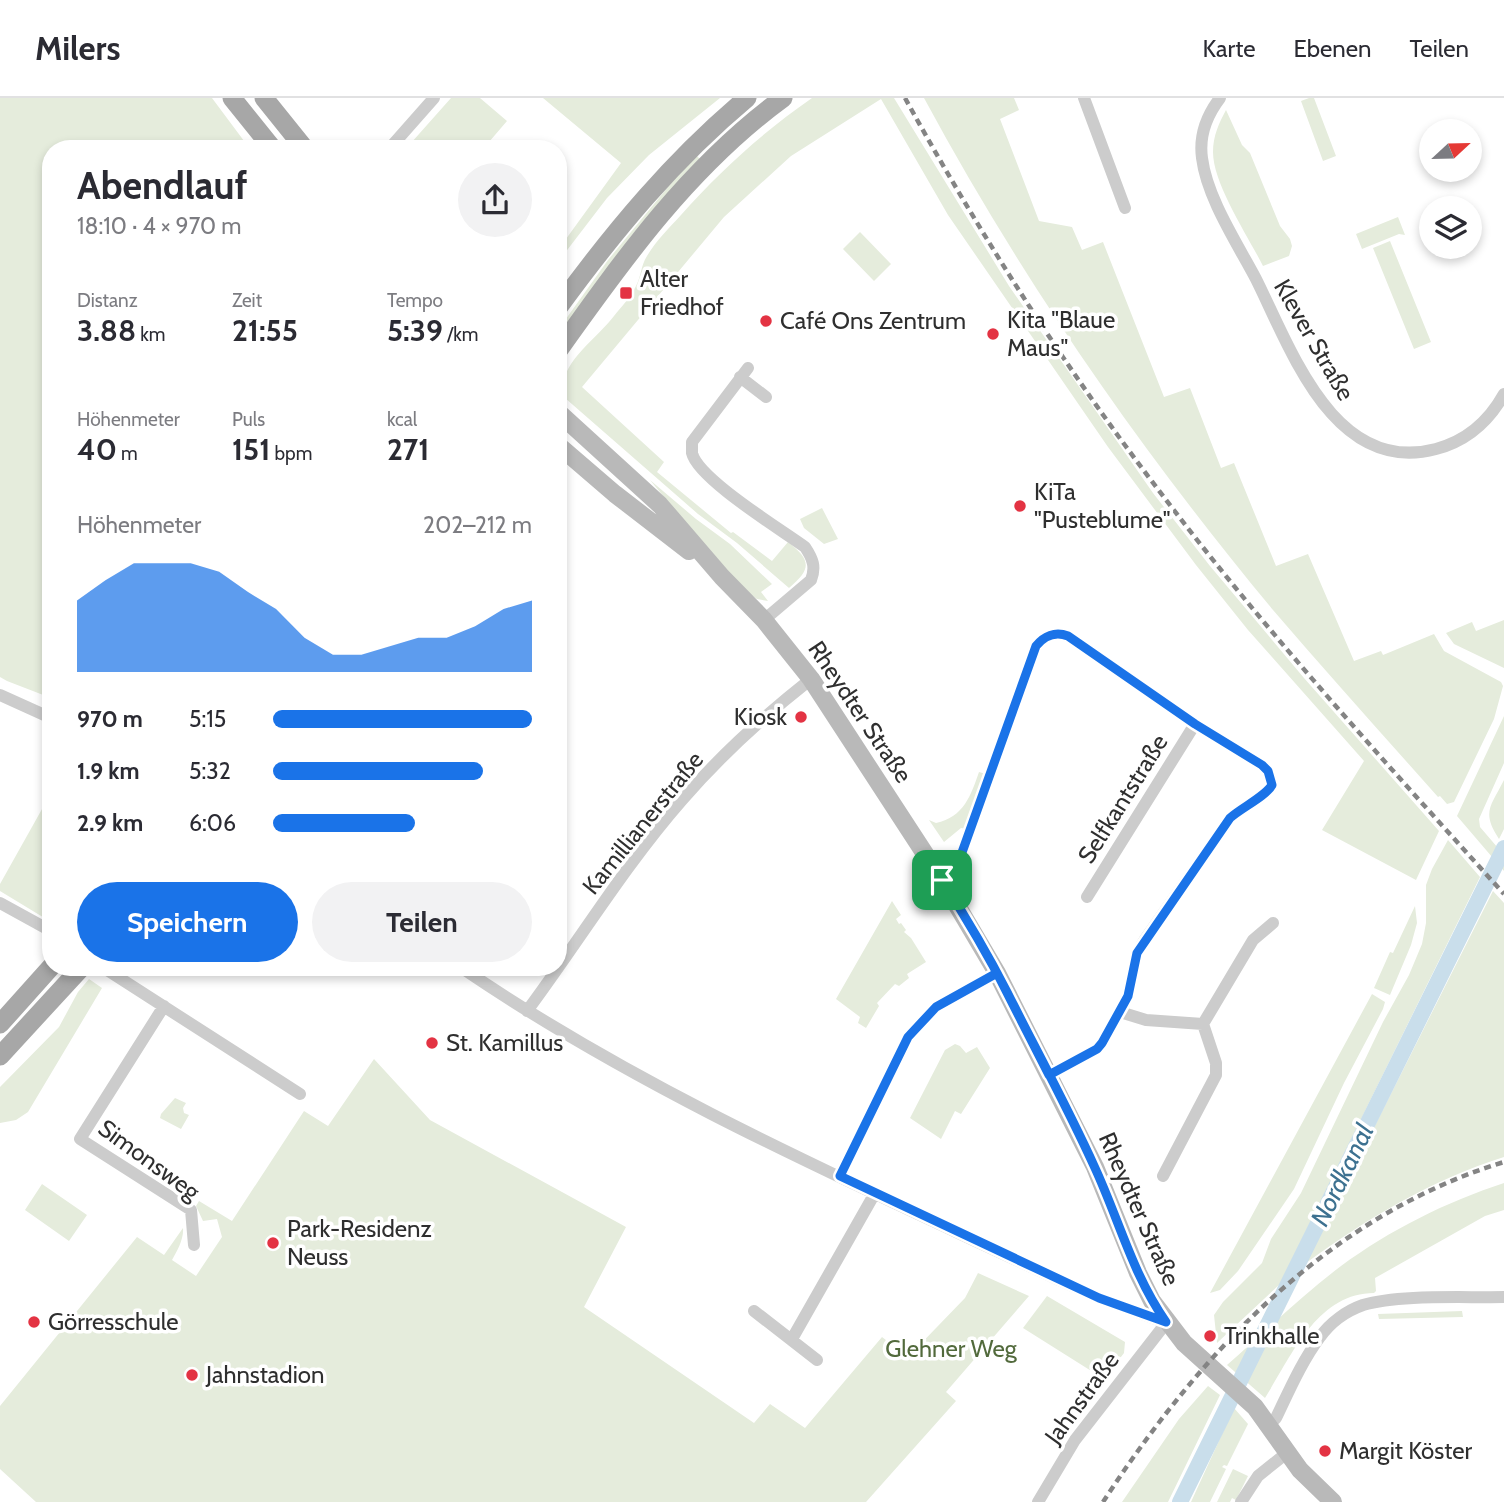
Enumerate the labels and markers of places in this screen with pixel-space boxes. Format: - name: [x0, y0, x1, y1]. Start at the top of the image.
- place label: Alter Friedhof: [640, 264, 724, 321]
- marker: Alter Friedhof: [618, 285, 634, 301]
- place label: Kita "Blaue Maus": [1007, 305, 1115, 362]
- place label: Café Ons Zentrum: [780, 306, 966, 335]
- marker: Café Ons Zentrum: [758, 313, 774, 329]
- marker: Kita "Blaue Maus": [985, 326, 1001, 342]
- place label: KiTa "Pusteblume": [1034, 477, 1170, 534]
- marker: KiTa "Pusteblume": [1012, 498, 1028, 514]
- place label: Kiosk: [734, 702, 787, 731]
- marker: Kiosk: [793, 709, 809, 725]
- pin: [912, 850, 972, 910]
- place label: St. Kamillus: [446, 1028, 563, 1057]
- marker: St. Kamillus: [424, 1035, 440, 1051]
- place label: Park-Residenz Neuss: [287, 1214, 432, 1271]
- marker: Park-Residenz Neuss: [265, 1235, 281, 1251]
- place label: Görresschule: [48, 1307, 179, 1336]
- marker: Görresschule: [26, 1314, 42, 1330]
- place label: Trinkhalle: [1224, 1321, 1320, 1350]
- marker: Trinkhalle: [1202, 1328, 1218, 1344]
- place label: Jahnstadion: [205, 1360, 324, 1389]
- marker: Jahnstadion: [184, 1367, 200, 1383]
- place label: Margit Köster: [1339, 1436, 1472, 1465]
- marker: Margit Köster: [1317, 1443, 1333, 1459]

